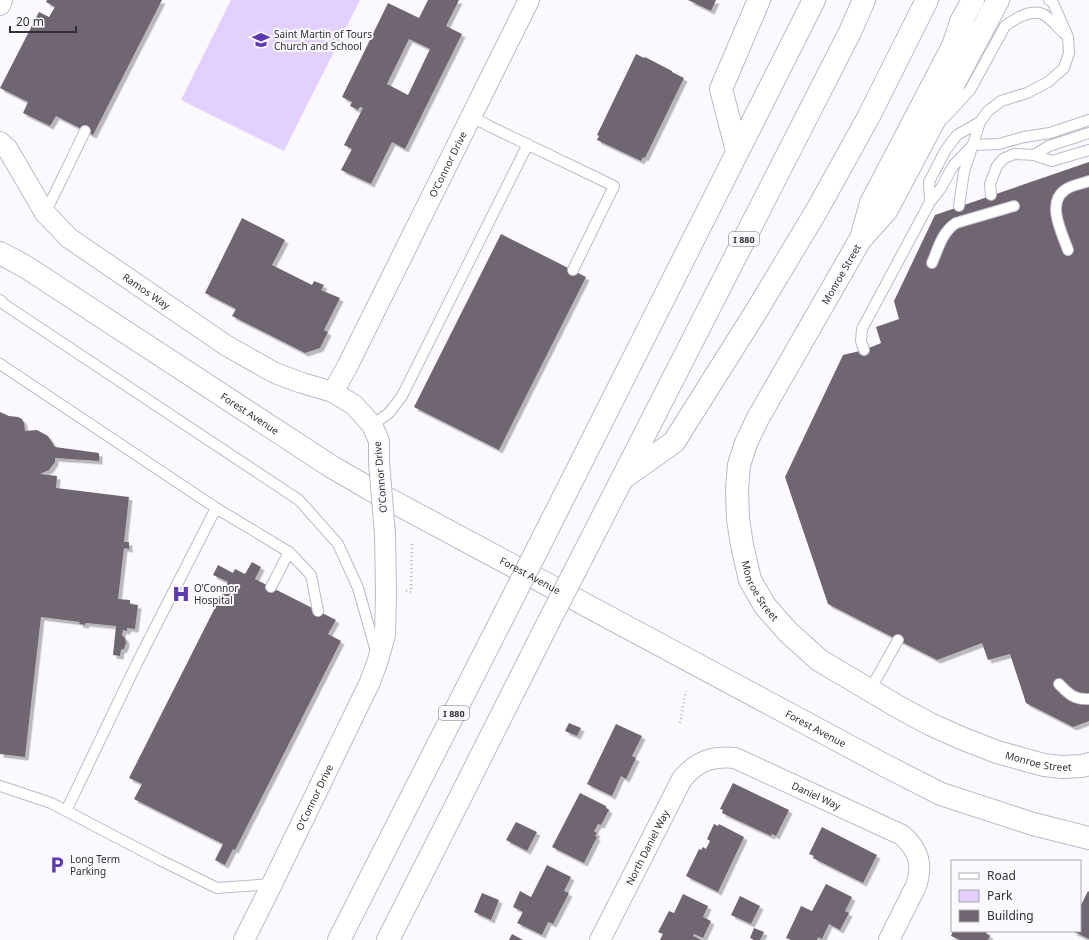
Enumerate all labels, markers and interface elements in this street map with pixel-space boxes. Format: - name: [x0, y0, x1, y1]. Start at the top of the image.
- scale bar: [10, 8, 76, 34]
- text: 20 m: [16, 13, 44, 30]
- place label: Saint Martin of Tours Church and School: [274, 27, 372, 53]
- school or university icon: Saint Martin of Tours Church and School: [251, 30, 271, 50]
- street label: O’Connor Drive: [425, 129, 470, 200]
- road number: I 880: [729, 232, 759, 246]
- street label: Monroe Street: [818, 241, 864, 307]
- street label: Ramos Way: [120, 270, 174, 313]
- street label: Forest Avenue: [218, 389, 282, 438]
- street label: O’Connor Drive: [370, 440, 390, 513]
- street label: Forest Avenue: [497, 553, 563, 597]
- street label: Monroe Street: [739, 559, 782, 624]
- place label: O’Connor Hospital: [194, 581, 238, 607]
- hospital icon: O’Connor Hospital: [171, 584, 191, 604]
- road number: I 880: [439, 706, 469, 720]
- street label: Forest Avenue: [783, 706, 849, 751]
- street label: Monroe Street: [1004, 748, 1072, 774]
- street label: O’Connor Drive: [292, 762, 336, 833]
- street label: Daniel Way: [790, 778, 844, 813]
- street label: North Daniel Way: [622, 807, 673, 887]
- place label: Long Term Parking: [70, 852, 120, 878]
- parking icon: Long Term Parking: [47, 855, 67, 875]
- legend: [951, 860, 1081, 932]
- text: Road: [987, 867, 1016, 884]
- text: Park: [987, 887, 1013, 904]
- text: Building: [987, 907, 1034, 924]

